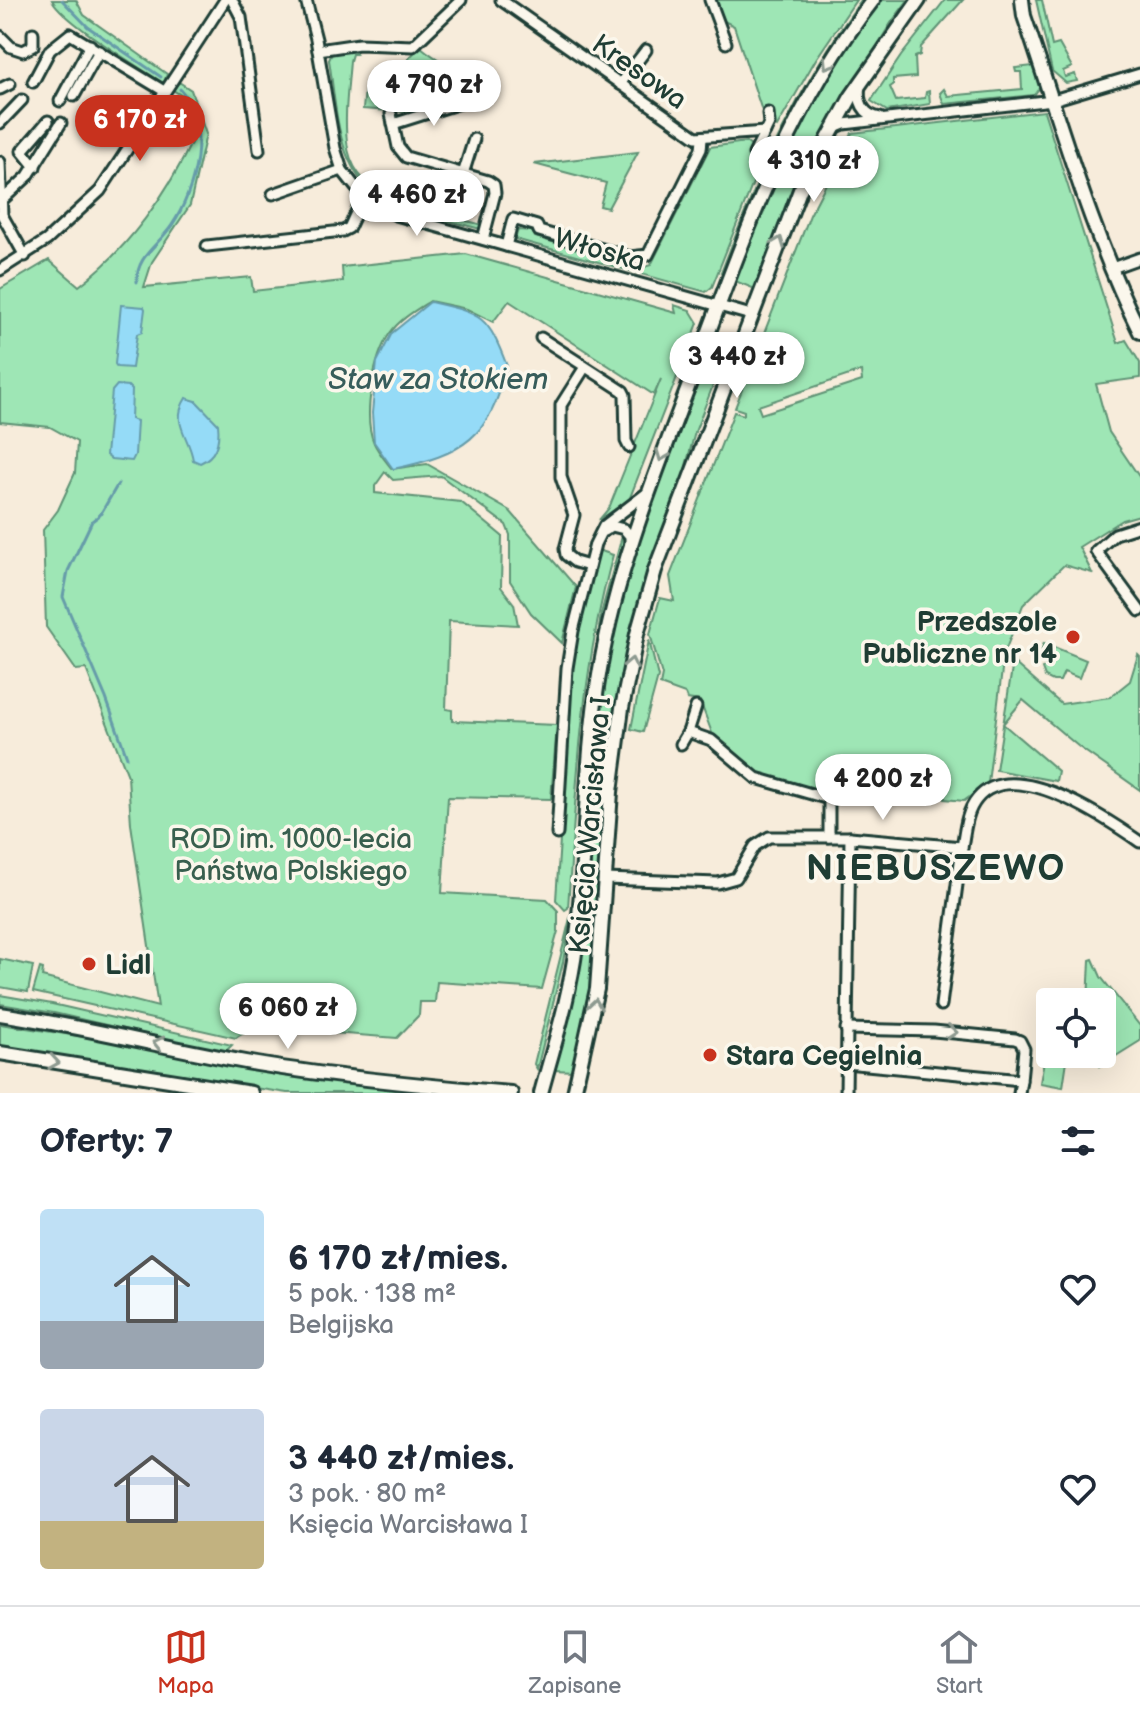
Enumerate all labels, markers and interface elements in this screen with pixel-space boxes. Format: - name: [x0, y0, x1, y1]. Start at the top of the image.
- street label: Kresowa: [585, 28, 693, 117]
- one-way arrow: [823, 55, 838, 70]
- pin: 4 790 zł: [351, 60, 517, 128]
- text: 4 790 zł: [385, 70, 483, 101]
- pin: 6 170 zł: [57, 95, 223, 163]
- text: 6 170 zł: [93, 105, 187, 136]
- pin: 4 310 zł: [731, 136, 897, 204]
- text: 4 310 zł: [767, 146, 861, 177]
- pin: 4 460 zł: [334, 170, 500, 238]
- text: 4 460 zł: [367, 180, 467, 211]
- street label: Włoska: [550, 222, 649, 279]
- one-way arrow: [769, 236, 785, 250]
- pin: 3 440 zł: [654, 332, 820, 400]
- text: 3 440 zł: [688, 342, 786, 373]
- water label: Staw za Stokiem: [328, 362, 548, 398]
- one-way arrow: [655, 448, 672, 462]
- place label: Przedszole Publiczne nr 14: [862, 606, 1058, 671]
- marker: Przedszole Publiczne nr 14: [1064, 628, 1082, 646]
- one-way arrow: [622, 656, 639, 670]
- street label: Księcia Warcisława I: [563, 695, 618, 955]
- pin: 4 200 zł: [800, 754, 966, 822]
- text: 4 200 zł: [833, 764, 933, 795]
- park label: ROD im. 1000-lecia Państwa Polskiego: [170, 823, 412, 888]
- district label: NIEBUSZEWO: [806, 848, 1066, 891]
- place label: Lidl: [105, 949, 151, 982]
- marker: Lidl: [80, 955, 98, 973]
- pin: 6 060 zł: [205, 983, 371, 1051]
- map controls: [1036, 988, 1116, 1068]
- button: locate: [1036, 988, 1116, 1068]
- text: 6 060 zł: [238, 993, 338, 1024]
- one-way arrow: [586, 997, 603, 1011]
- one-way arrow: [946, 1024, 959, 1041]
- one-way arrow: [151, 1035, 165, 1052]
- place label: Stara Cegielnia: [726, 1040, 923, 1073]
- marker: Stara Cegielnia: [701, 1046, 719, 1064]
- one-way arrow: [47, 1052, 61, 1069]
- icon: filters: [1056, 1119, 1100, 1163]
- text: Oferty: 7: [40, 1121, 173, 1162]
- text: 6 170 zł/mies.: [288, 1238, 508, 1279]
- icon: home: [104, 1241, 200, 1337]
- icon: heart: [1056, 1267, 1100, 1311]
- text: 5 pok. · 138 m²: [288, 1279, 456, 1310]
- text: Belgijska: [288, 1310, 394, 1341]
- text: 3 440 zł/mies.: [288, 1438, 514, 1479]
- icon: home: [104, 1441, 200, 1537]
- icon: heart: [1056, 1467, 1100, 1511]
- text: 3 pok. · 80 m²: [288, 1479, 446, 1510]
- text: Księcia Warcisława I: [288, 1510, 528, 1541]
- tab: Mapa: [157, 1625, 214, 1700]
- tab: Zapisane: [529, 1625, 621, 1700]
- tab: Start: [936, 1625, 983, 1700]

